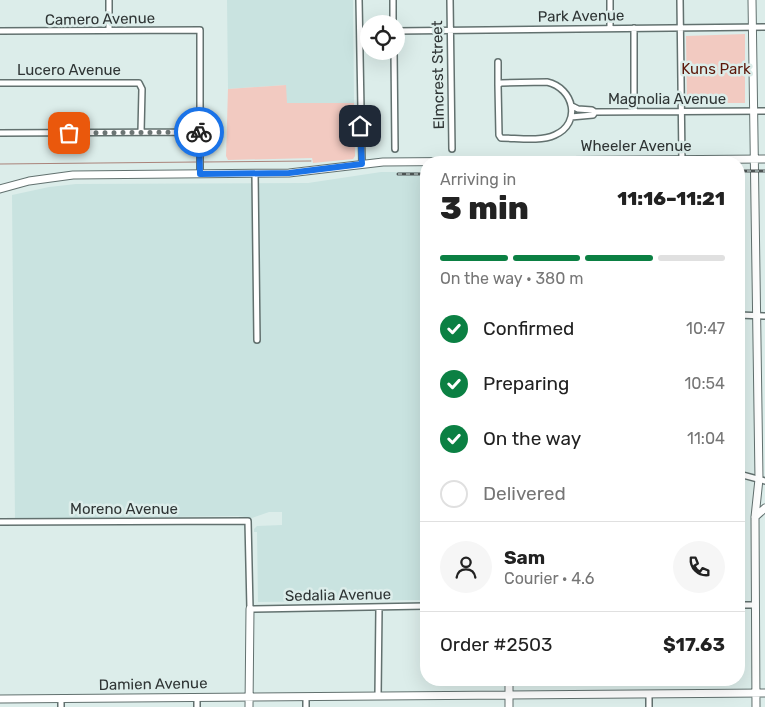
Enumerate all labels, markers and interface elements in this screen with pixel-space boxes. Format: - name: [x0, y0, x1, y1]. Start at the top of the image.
- street label: Park Avenue: [537, 6, 625, 26]
- street label: Camero Avenue: [45, 9, 155, 29]
- map controls: [360, 15, 405, 60]
- button: locate: [360, 15, 405, 60]
- street label: Elmcrest Street: [428, 20, 448, 130]
- park label: Kuns Park: [681, 60, 751, 78]
- street label: Lucero Avenue: [17, 61, 121, 79]
- street label: Magnolia Avenue: [608, 90, 726, 108]
- pin: [339, 105, 381, 147]
- courier: [174, 107, 224, 157]
- pin: [48, 112, 90, 154]
- icon: home: [346, 112, 374, 140]
- icon: bike: [185, 118, 213, 146]
- icon: bag: [55, 119, 83, 147]
- street label: Wheeler Avenue: [580, 137, 692, 155]
- text: Arriving in: [440, 170, 516, 189]
- text: 11:16–11:21: [617, 187, 725, 210]
- text: 3 min: [440, 189, 529, 227]
- text: On the way · 380 m: [440, 269, 584, 288]
- icon: check: [440, 315, 468, 343]
- text: Confirmed: [483, 317, 574, 340]
- text: 10:47: [686, 319, 725, 338]
- icon: check: [440, 370, 468, 398]
- text: Preparing: [483, 372, 569, 395]
- text: 10:54: [684, 374, 725, 393]
- icon: check: [440, 425, 468, 453]
- text: On the way: [483, 427, 581, 450]
- text: 11:04: [687, 429, 725, 448]
- text: Delivered: [483, 482, 566, 505]
- street label: Moreno Avenue: [70, 500, 178, 518]
- button: person: [440, 541, 492, 593]
- button: phone: [673, 541, 725, 593]
- text: Sam: [504, 546, 545, 569]
- text: Courier · 4.6: [504, 569, 594, 588]
- street label: Sedalia Avenue: [285, 585, 391, 605]
- text: Order #2503: [440, 633, 552, 656]
- text: $17.63: [663, 633, 725, 656]
- street label: Damien Avenue: [98, 674, 208, 694]

